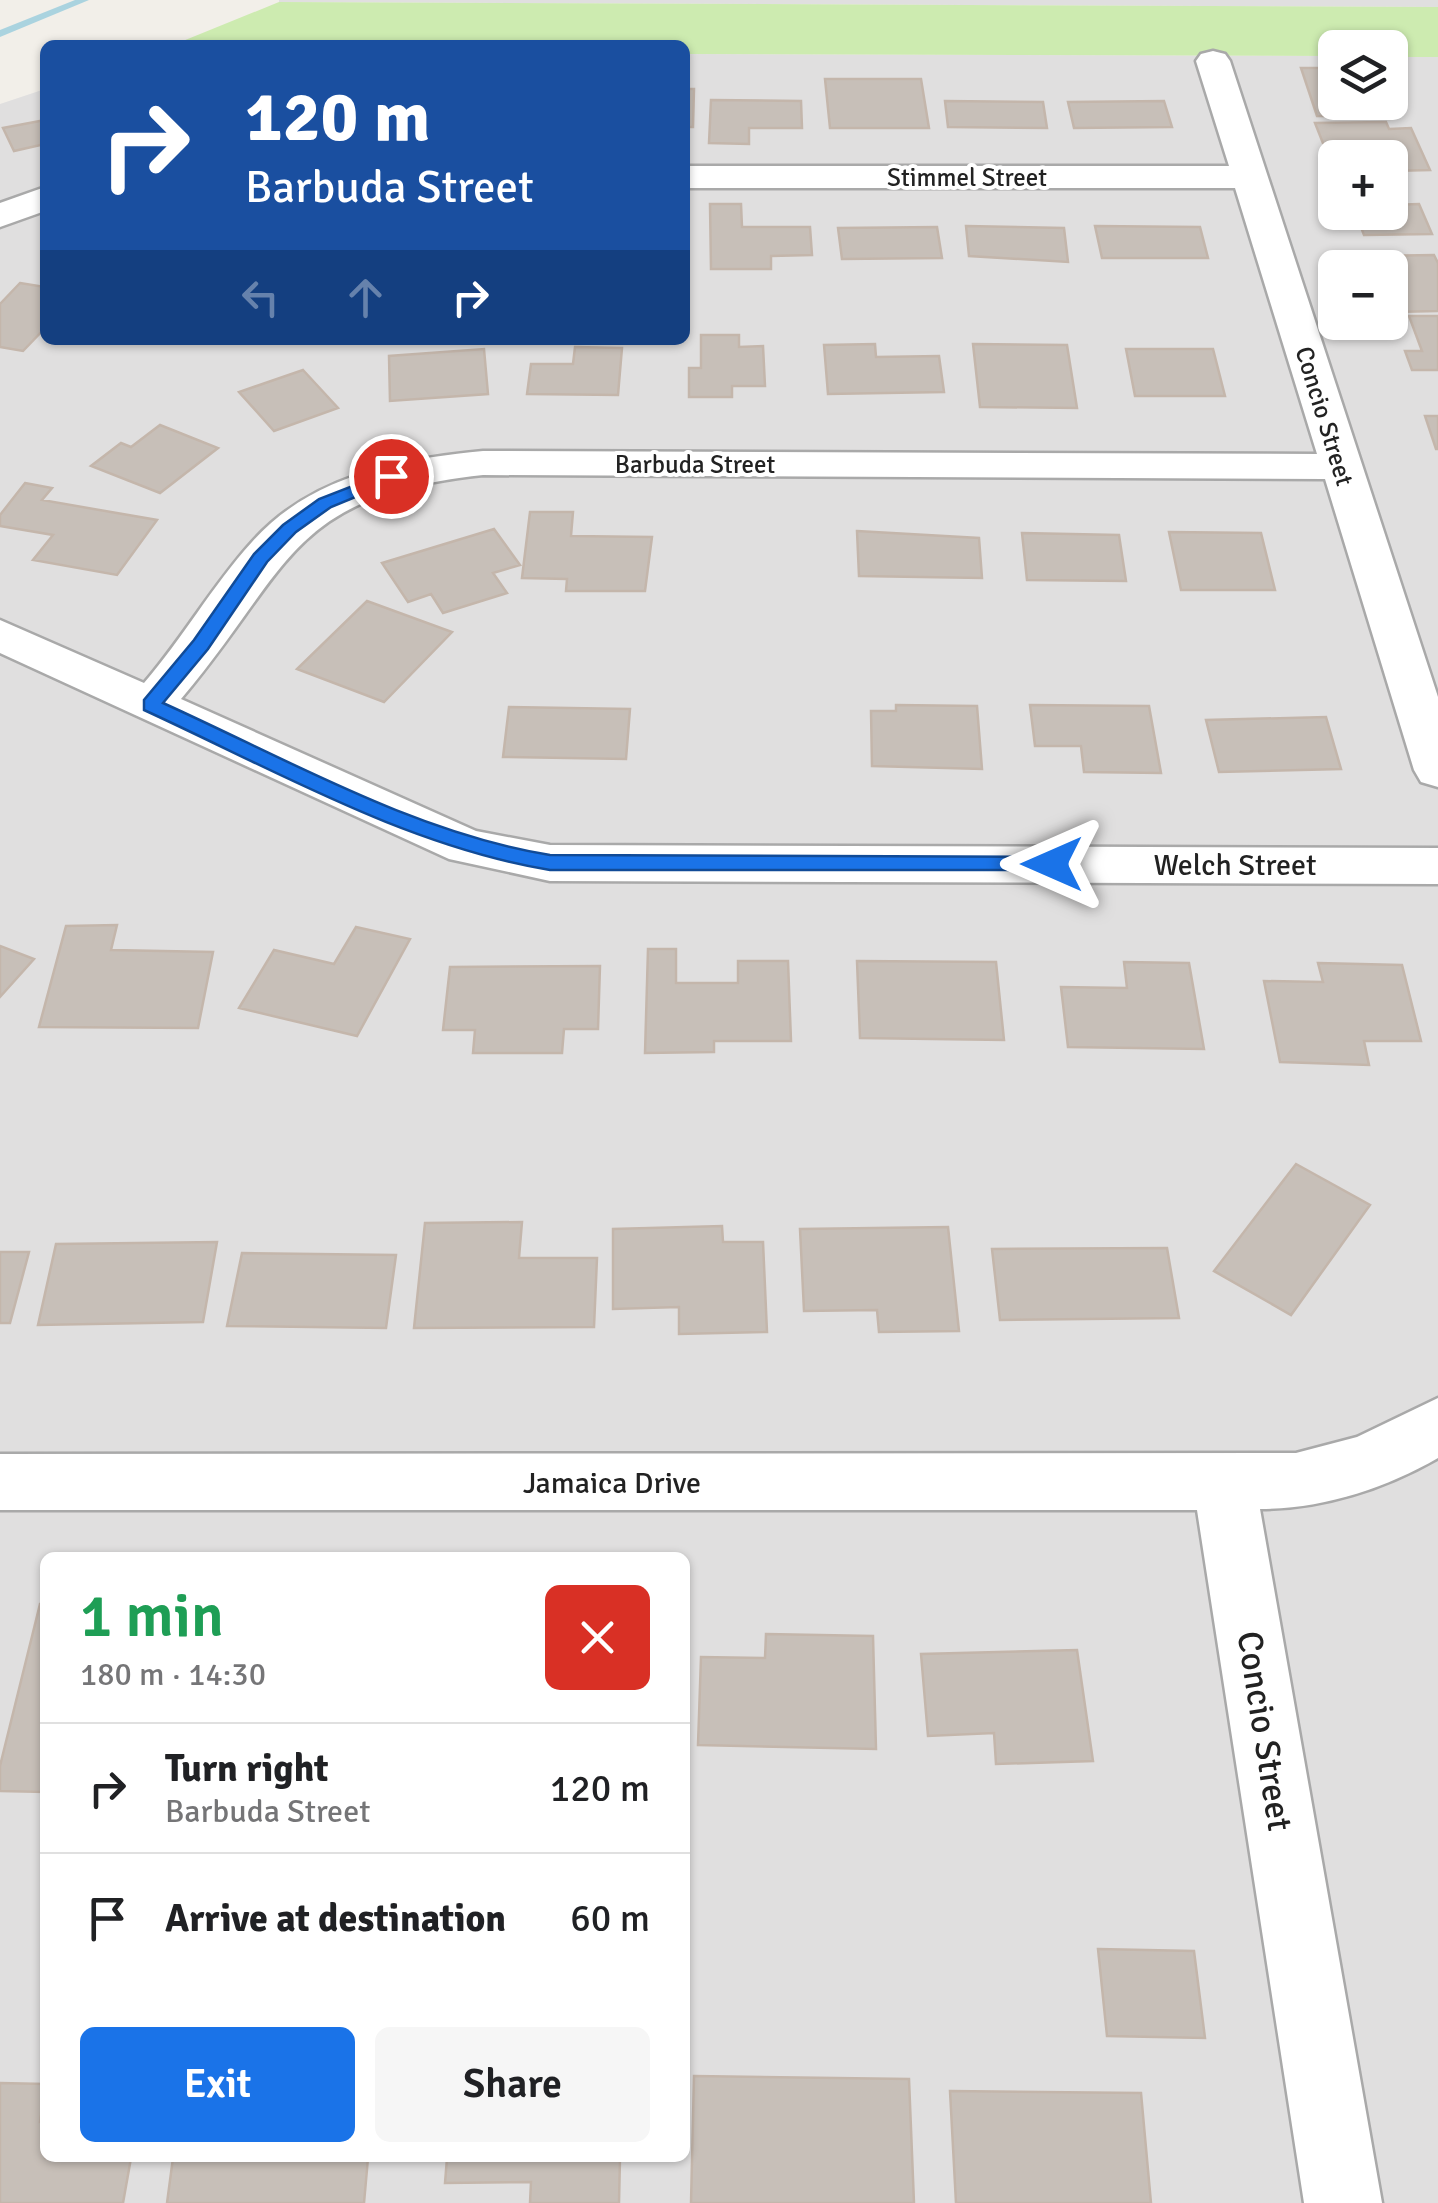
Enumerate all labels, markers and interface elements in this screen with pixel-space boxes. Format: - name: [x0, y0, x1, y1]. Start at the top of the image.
- map controls: [1318, 30, 1408, 340]
- button: layers: [1318, 30, 1408, 120]
- text: 120 m: [245, 74, 430, 160]
- icon: right: [80, 80, 210, 210]
- button: +: [1318, 140, 1408, 230]
- text: Barbuda Street: [245, 160, 534, 215]
- street label: Stimmel Street: [887, 162, 1047, 193]
- button: −: [1318, 250, 1408, 340]
- icon: left: [233, 270, 288, 325]
- icon: ahead: [338, 270, 393, 325]
- icon: right: [443, 270, 498, 325]
- street label: Concio Street: [1289, 343, 1360, 490]
- pin: [349, 434, 434, 519]
- icon: arrive: [364, 449, 419, 504]
- street label: Barbuda Street: [615, 449, 775, 480]
- position arrow: [1000, 812, 1104, 916]
- street label: Welch Street: [1153, 847, 1317, 884]
- street label: Jamaica Drive: [523, 1465, 701, 1502]
- text: 1 min: [80, 1580, 224, 1654]
- button: close: [545, 1585, 650, 1690]
- street label: Concio Street: [1228, 1628, 1302, 1834]
- text: 180 m · 14:30: [80, 1655, 266, 1694]
- text: Turn right: [165, 1745, 329, 1792]
- icon: right: [80, 1761, 135, 1816]
- text: 120 m: [550, 1765, 650, 1812]
- text: Barbuda Street: [165, 1792, 370, 1831]
- icon: arrive: [80, 1891, 135, 1946]
- text: Arrive at destination: [165, 1895, 506, 1942]
- text: 60 m: [570, 1895, 650, 1942]
- button: Exit: [80, 2027, 355, 2142]
- button: Share: [375, 2027, 650, 2142]

